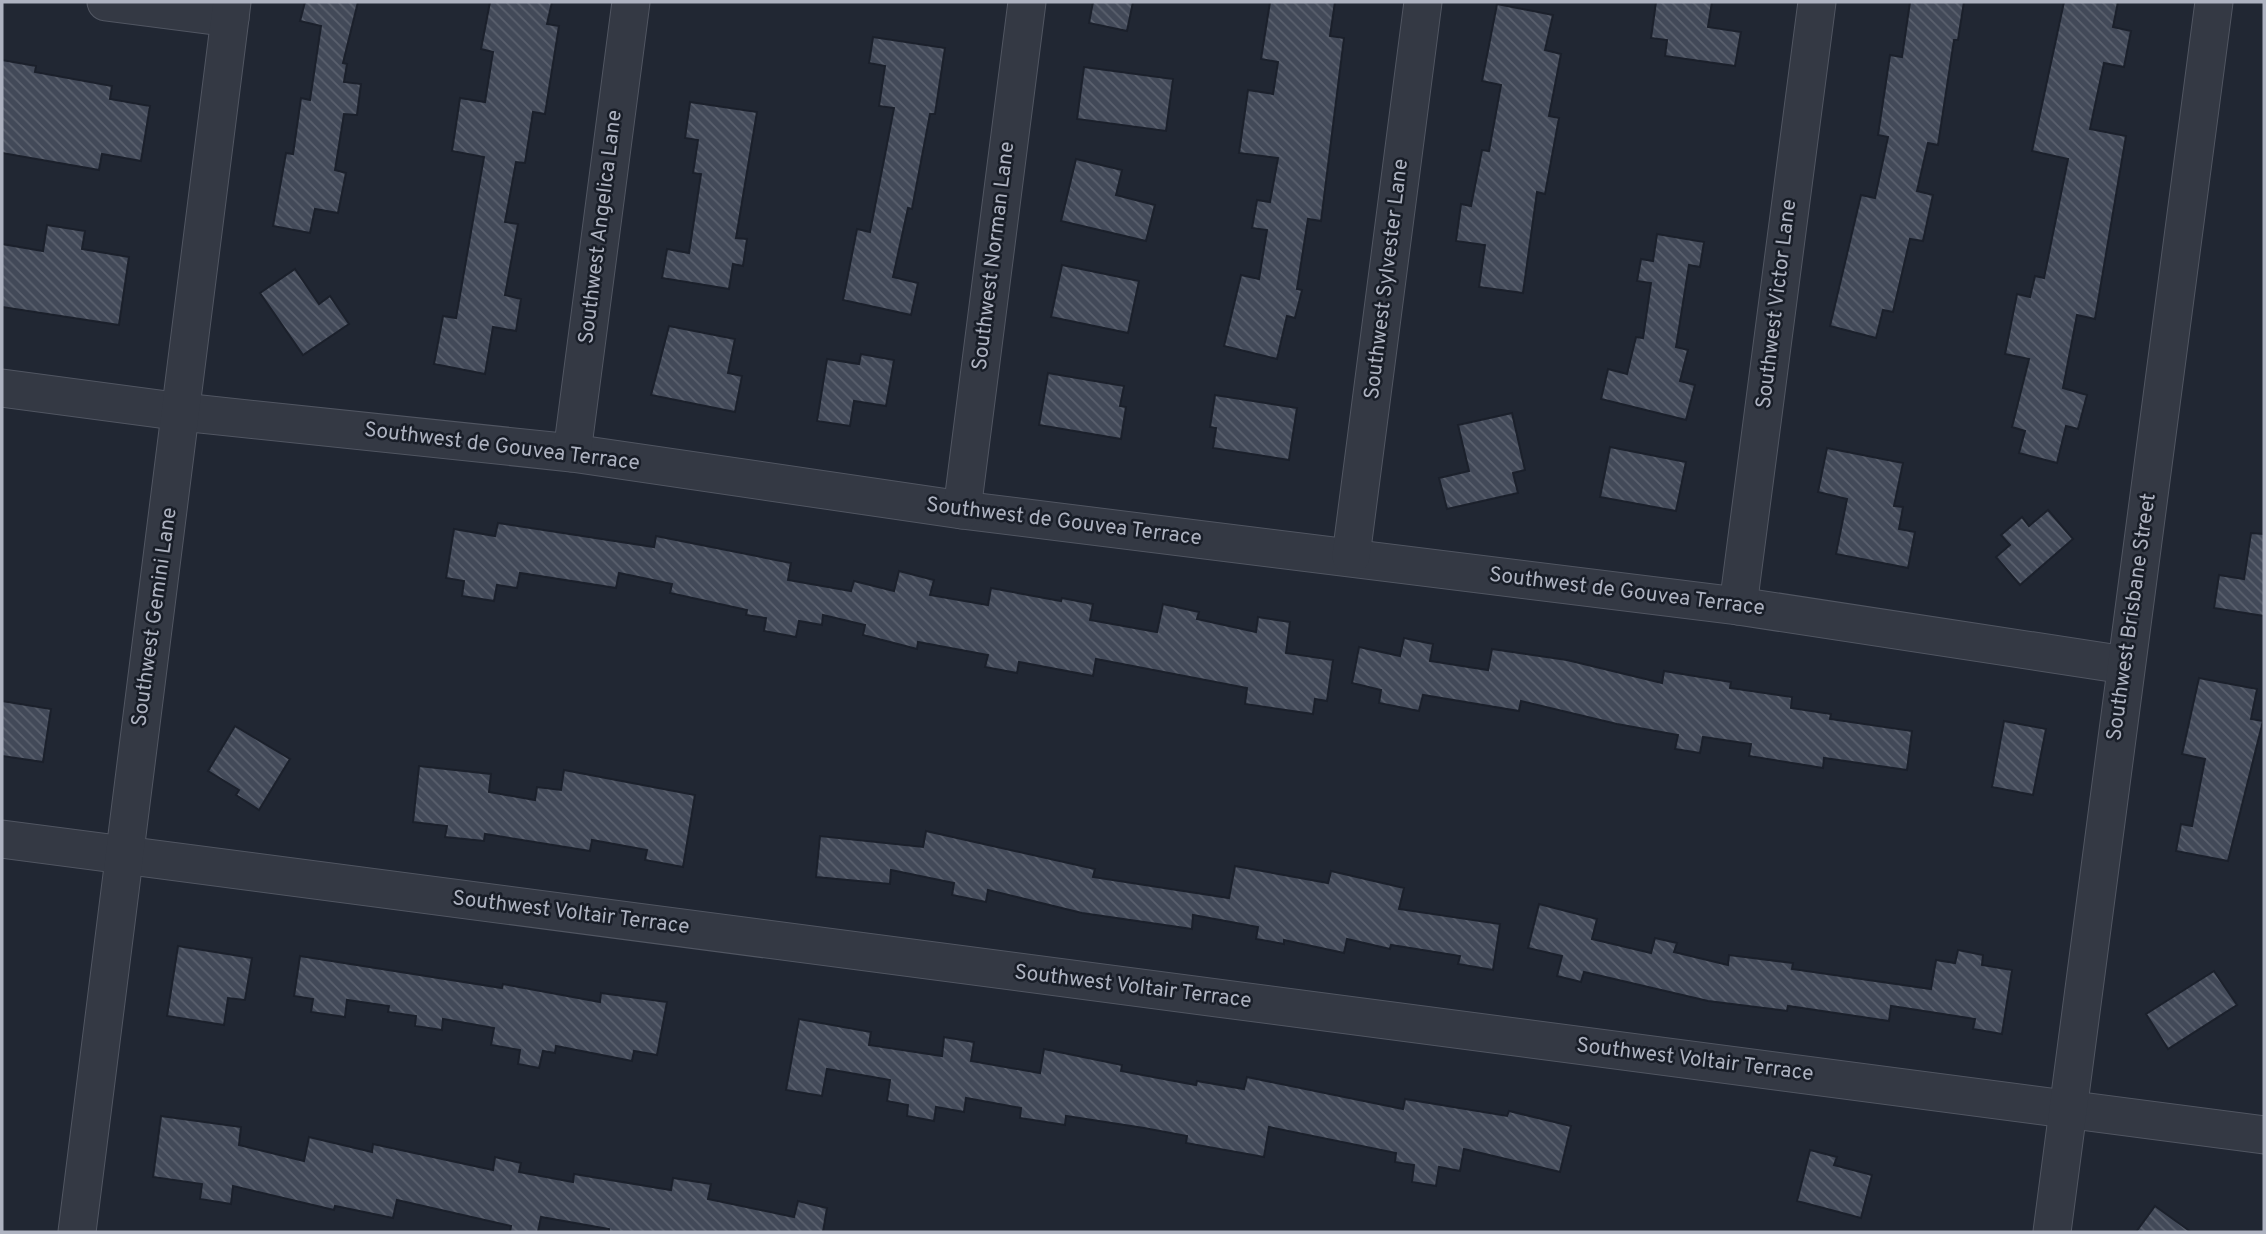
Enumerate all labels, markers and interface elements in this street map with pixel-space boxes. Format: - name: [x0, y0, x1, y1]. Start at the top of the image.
- street label: Southwest Angelica Lane: [573, 109, 629, 345]
- street label: Southwest Norman Lane: [967, 140, 1021, 372]
- street label: Southwest Sylvester Lane: [1359, 157, 1415, 401]
- street label: Southwest Victor Lane: [1751, 198, 1803, 410]
- street label: Southwest de Gouvea Terrace: [363, 417, 641, 477]
- street label: Southwest Brisbane Street: [2101, 491, 2163, 743]
- street label: Southwest de Gouvea Terrace: [925, 492, 1203, 552]
- street label: Southwest Gemini Lane: [126, 506, 184, 728]
- street label: Southwest de Gouvea Terrace: [1488, 562, 1766, 622]
- street label: Southwest Voltair Terrace: [451, 885, 691, 941]
- street label: Southwest Voltair Terrace: [1013, 959, 1253, 1015]
- street label: Southwest Voltair Terrace: [1575, 1032, 1815, 1088]

